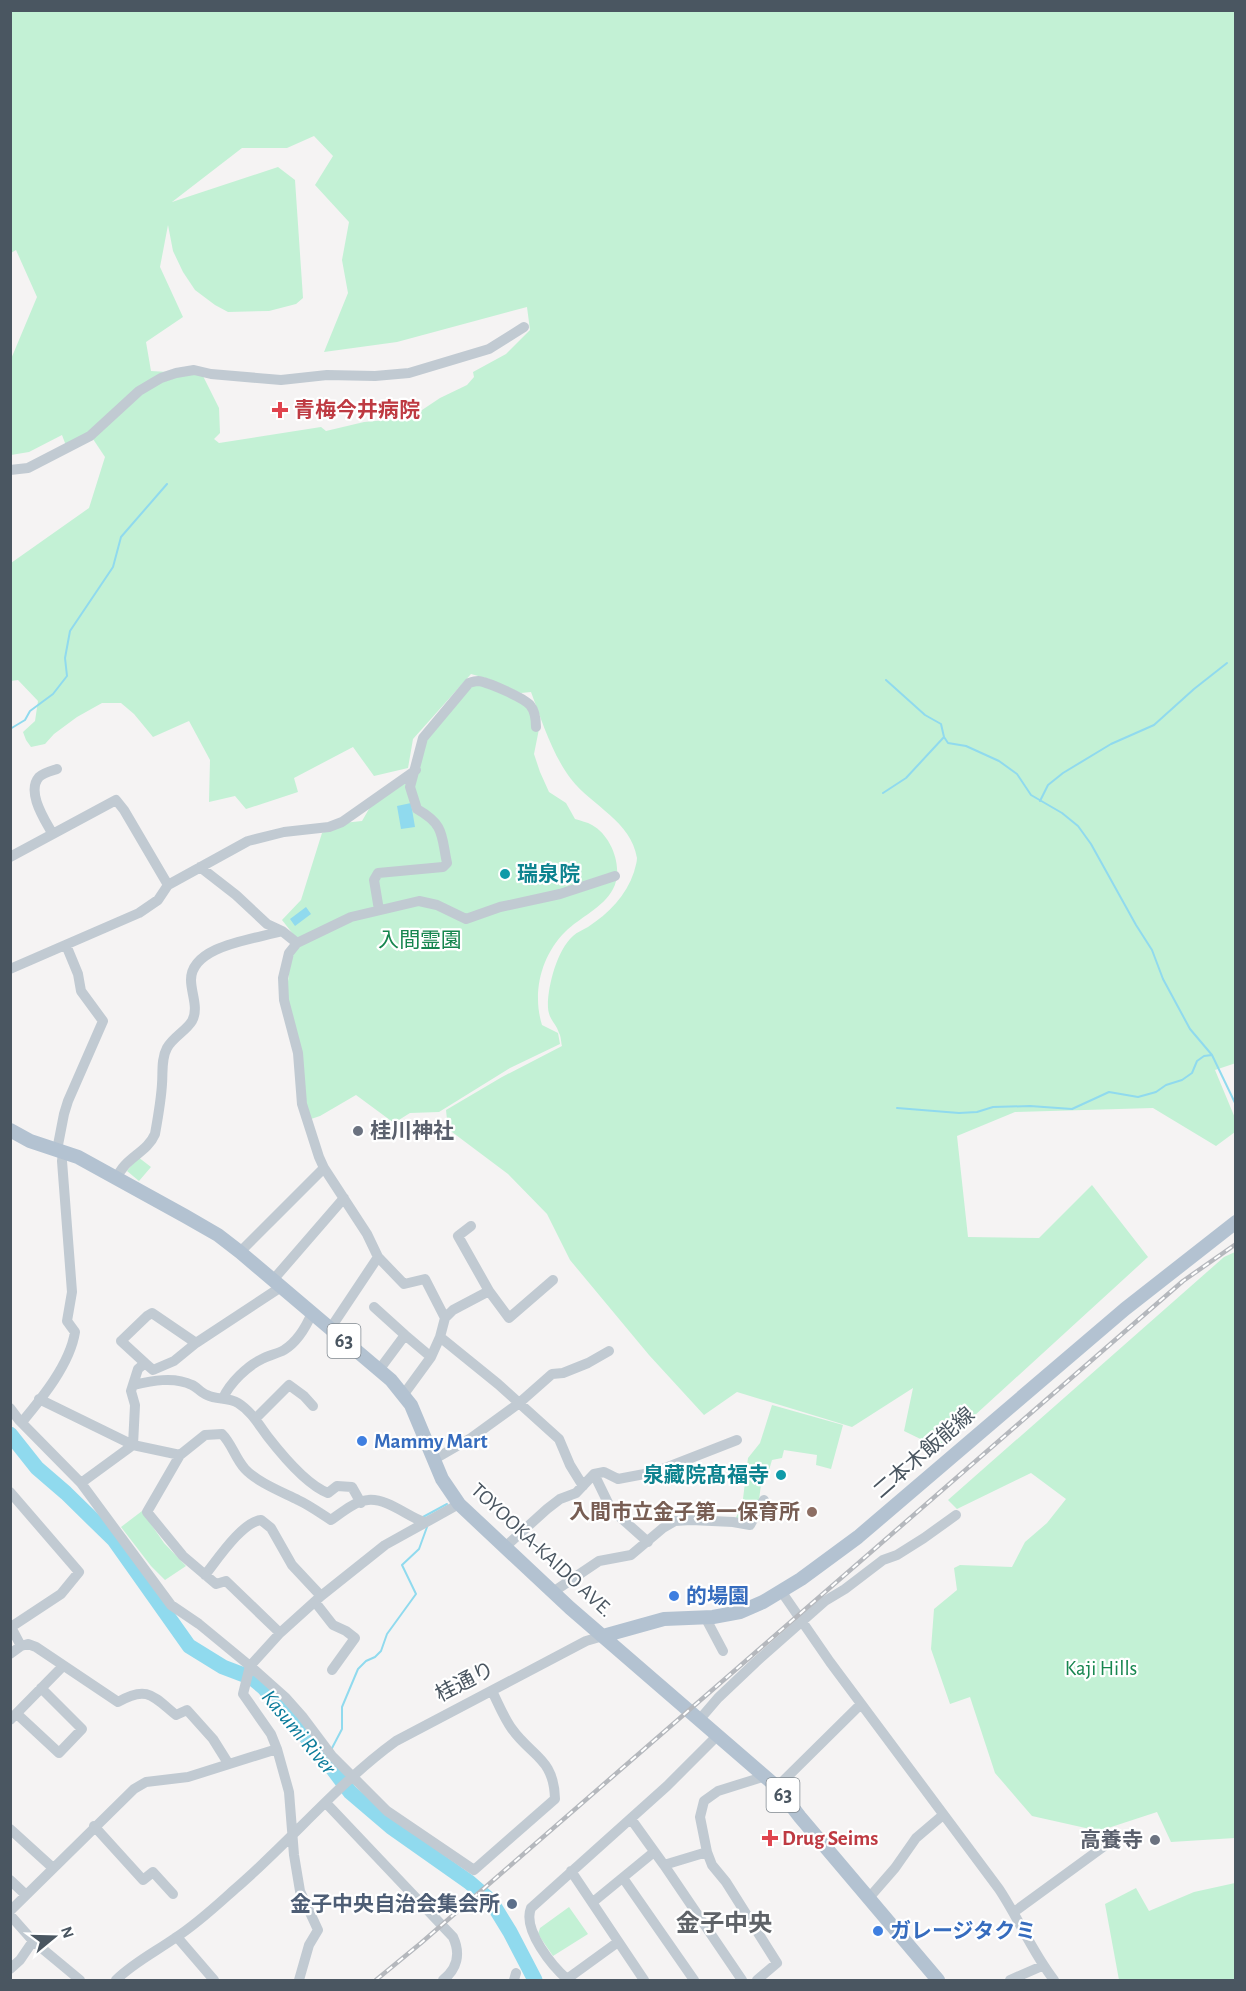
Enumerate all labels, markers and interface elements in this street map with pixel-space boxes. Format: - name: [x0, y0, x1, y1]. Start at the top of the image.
- place label: 青梅今井病院: [294, 398, 420, 421]
- marker: 青梅今井病院: [271, 401, 289, 419]
- place label: 瑞泉院: [517, 863, 580, 885]
- marker: 瑞泉院: [498, 867, 512, 881]
- park label: 入間霊園: [378, 930, 462, 951]
- place label: 桂川神社: [370, 1119, 454, 1142]
- marker: 桂川神社: [351, 1124, 365, 1138]
- road number: 63: [328, 1324, 360, 1358]
- street label: 二本木飯能線: [869, 1403, 978, 1502]
- place label: Mammy Mart: [374, 1431, 488, 1452]
- marker: Mammy Mart: [355, 1434, 369, 1448]
- place label: 泉藏院髙福寺: [643, 1464, 769, 1486]
- marker: 泉藏院髙福寺: [774, 1468, 788, 1482]
- street label: TOYOOKA-KAIDO AVE.: [467, 1479, 617, 1621]
- place label: 入間市立金子第一保育所: [569, 1501, 800, 1523]
- marker: 入間市立金子第一保育所: [805, 1505, 819, 1519]
- place label: 的場園: [686, 1585, 749, 1607]
- marker: 的場園: [667, 1589, 681, 1603]
- street label: 桂通り: [432, 1657, 498, 1706]
- park label: Kaji Hills: [1065, 1658, 1137, 1679]
- water label: Kasumi River: [258, 1686, 341, 1779]
- road number: 63: [766, 1778, 800, 1812]
- place label: Drug Seims: [782, 1828, 878, 1849]
- place label: 高養寺: [1080, 1829, 1143, 1851]
- marker: Drug Seims: [763, 1831, 777, 1845]
- marker: 高養寺: [1148, 1833, 1162, 1847]
- place label: 金子中央自治会集会所: [290, 1893, 500, 1915]
- marker: 金子中央自治会集会所: [505, 1897, 519, 1911]
- north arrow: [24, 1907, 84, 1967]
- district label: 金子中央: [676, 1910, 772, 1936]
- place label: ガレージタクミ: [890, 1919, 1036, 1942]
- marker: ガレージタクミ: [871, 1924, 885, 1938]
- text: N: [58, 1925, 77, 1940]

